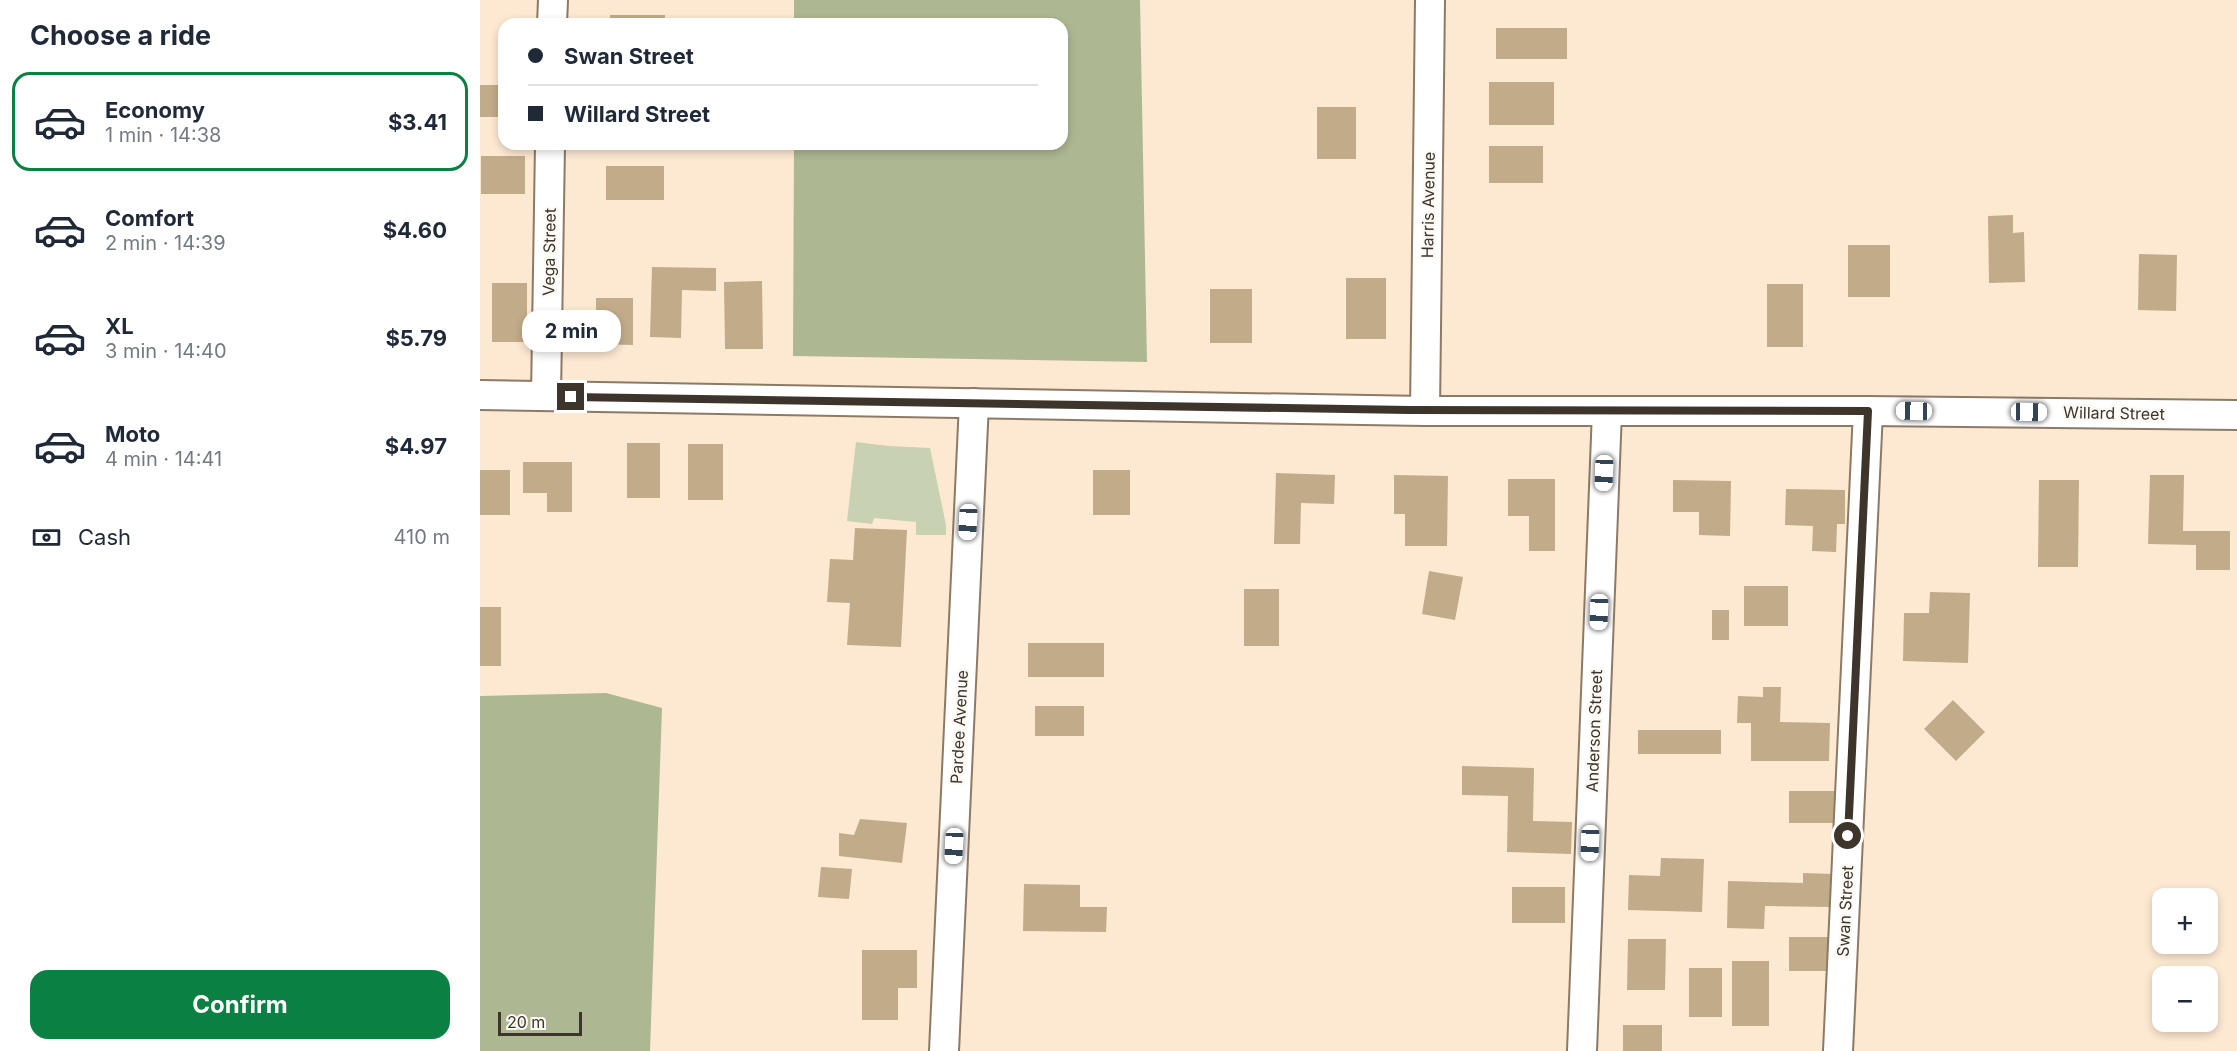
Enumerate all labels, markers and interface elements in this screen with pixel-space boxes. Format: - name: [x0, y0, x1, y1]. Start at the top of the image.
- text: Choose a ride: [30, 19, 211, 52]
- text: Swan Street: [564, 43, 694, 69]
- icon: car: [33, 95, 87, 149]
- text: Economy: [105, 97, 205, 123]
- text: Willard Street: [564, 101, 710, 127]
- text: $3.41: [388, 109, 447, 135]
- text: 1 min · 14:38: [105, 123, 222, 147]
- street label: Harris Avenue: [1417, 152, 1439, 258]
- icon: car: [33, 203, 87, 257]
- text: Comfort: [105, 205, 194, 231]
- street label: Vega Street: [538, 208, 560, 296]
- text: $4.60: [383, 217, 447, 243]
- text: 2 min · 14:39: [105, 231, 226, 255]
- callout: 2 min: [522, 310, 620, 352]
- icon: car: [33, 311, 87, 365]
- text: XL: [105, 313, 134, 339]
- text: 2 min: [545, 319, 598, 343]
- text: $5.79: [385, 325, 447, 351]
- text: 3 min · 14:40: [105, 339, 227, 363]
- route end: [557, 383, 584, 410]
- car: [1896, 402, 1932, 420]
- street label: Willard Street: [2063, 402, 2165, 424]
- car: [2011, 403, 2047, 421]
- icon: car: [33, 419, 87, 473]
- text: Moto: [105, 421, 160, 447]
- text: $4.97: [385, 433, 447, 459]
- text: 4 min · 14:41: [105, 447, 222, 471]
- car: [1594, 455, 1614, 491]
- car: [958, 504, 978, 540]
- icon: cash: [30, 521, 63, 554]
- text: Cash: [78, 524, 131, 550]
- text: 410 m: [394, 525, 450, 549]
- car: [1589, 594, 1609, 630]
- street label: Pardee Avenue: [946, 669, 972, 785]
- street label: Anderson Street: [1582, 669, 1606, 793]
- route start: [1834, 822, 1861, 849]
- car: [1580, 825, 1600, 861]
- car: [944, 828, 964, 864]
- street label: Swan Street: [1833, 865, 1857, 957]
- map controls: [2152, 888, 2218, 1032]
- button: +: [2152, 888, 2218, 954]
- button: −: [2152, 966, 2218, 1032]
- button: Confirm: [30, 970, 450, 1039]
- scale bar: [498, 1009, 582, 1036]
- text: 20 m: [507, 1012, 545, 1032]

